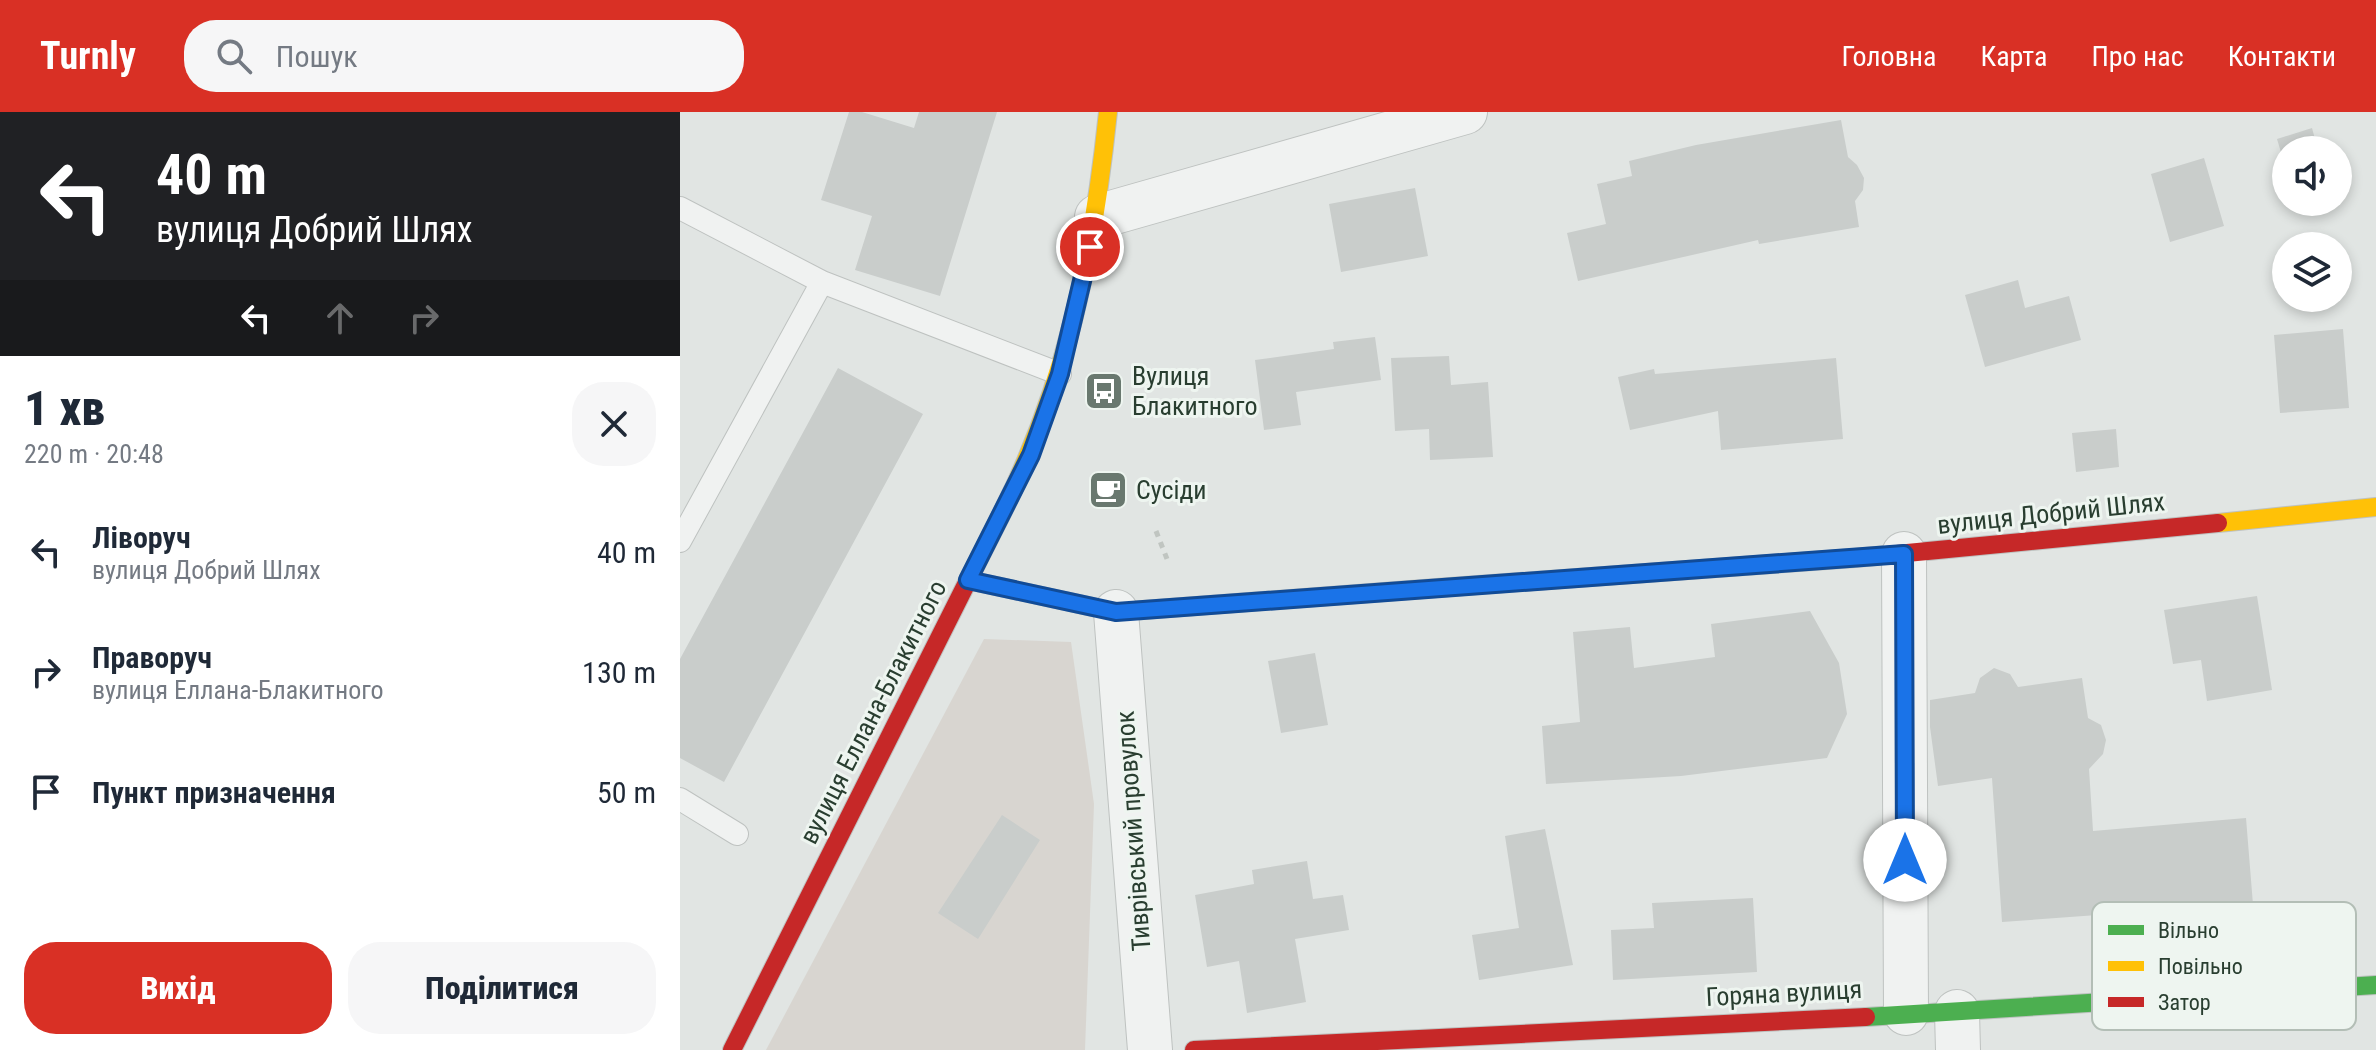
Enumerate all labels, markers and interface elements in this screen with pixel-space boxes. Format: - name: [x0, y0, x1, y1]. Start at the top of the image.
- search box: [184, 20, 744, 92]
- text: Turnly: [40, 34, 136, 78]
- icon: search: [212, 34, 256, 78]
- text: Пошук: [276, 39, 358, 74]
- text: Головна: [1841, 40, 1936, 73]
- text: Карта: [1980, 40, 2047, 73]
- text: Про нас: [2091, 40, 2184, 73]
- text: Контакти: [2228, 40, 2336, 73]
- map controls: [2272, 136, 2352, 312]
- button: sound: [2272, 136, 2352, 216]
- text: 40 m: [156, 142, 267, 208]
- icon: left: [24, 144, 128, 248]
- text: вулиця Добрий Шлях: [156, 209, 472, 251]
- pin: [1056, 213, 1124, 281]
- icon: arrive: [1068, 225, 1112, 269]
- button: layers: [2272, 232, 2352, 312]
- icon: left: [234, 296, 278, 340]
- icon: ahead: [318, 296, 362, 340]
- icon: right: [402, 296, 446, 340]
- place label: Вулиця Блакитного: [1132, 361, 1258, 421]
- bus stop icon: Вулиця Блакитного: [1083, 370, 1125, 412]
- text: 1 хв: [24, 380, 105, 437]
- button: close: [572, 382, 656, 466]
- text: 220 m · 20:48: [24, 439, 164, 469]
- cafe icon: Сусіди: [1087, 469, 1129, 511]
- place label: Сусіди: [1136, 475, 1207, 505]
- street label: вулиця Добрий Шлях: [1936, 486, 2166, 540]
- text: Ліворуч: [92, 520, 191, 555]
- icon: left: [24, 530, 68, 574]
- text: 40 m: [597, 535, 656, 570]
- text: вулиця Добрий Шлях: [92, 555, 321, 585]
- street label: вулиця Еллана-Блакитного: [793, 575, 953, 849]
- text: Праворуч: [92, 640, 212, 675]
- icon: right: [24, 650, 68, 694]
- text: 130 m: [582, 655, 656, 690]
- text: вулиця Еллана-Блакитного: [92, 675, 384, 705]
- street label: Тиврівський провулок: [1110, 709, 1156, 952]
- icon: arrive: [24, 770, 68, 814]
- text: Пункт призначення: [92, 775, 336, 810]
- text: 50 m: [597, 775, 656, 810]
- position arrow: [1863, 818, 1947, 902]
- legend: [2092, 902, 2356, 1030]
- text: Вільно: [2158, 918, 2219, 943]
- button: Вихід: [24, 942, 332, 1034]
- button: Поділитися: [348, 942, 656, 1034]
- text: Повільно: [2158, 954, 2243, 979]
- street label: Горяна вулиця: [1705, 974, 1863, 1012]
- text: Затор: [2158, 990, 2211, 1015]

